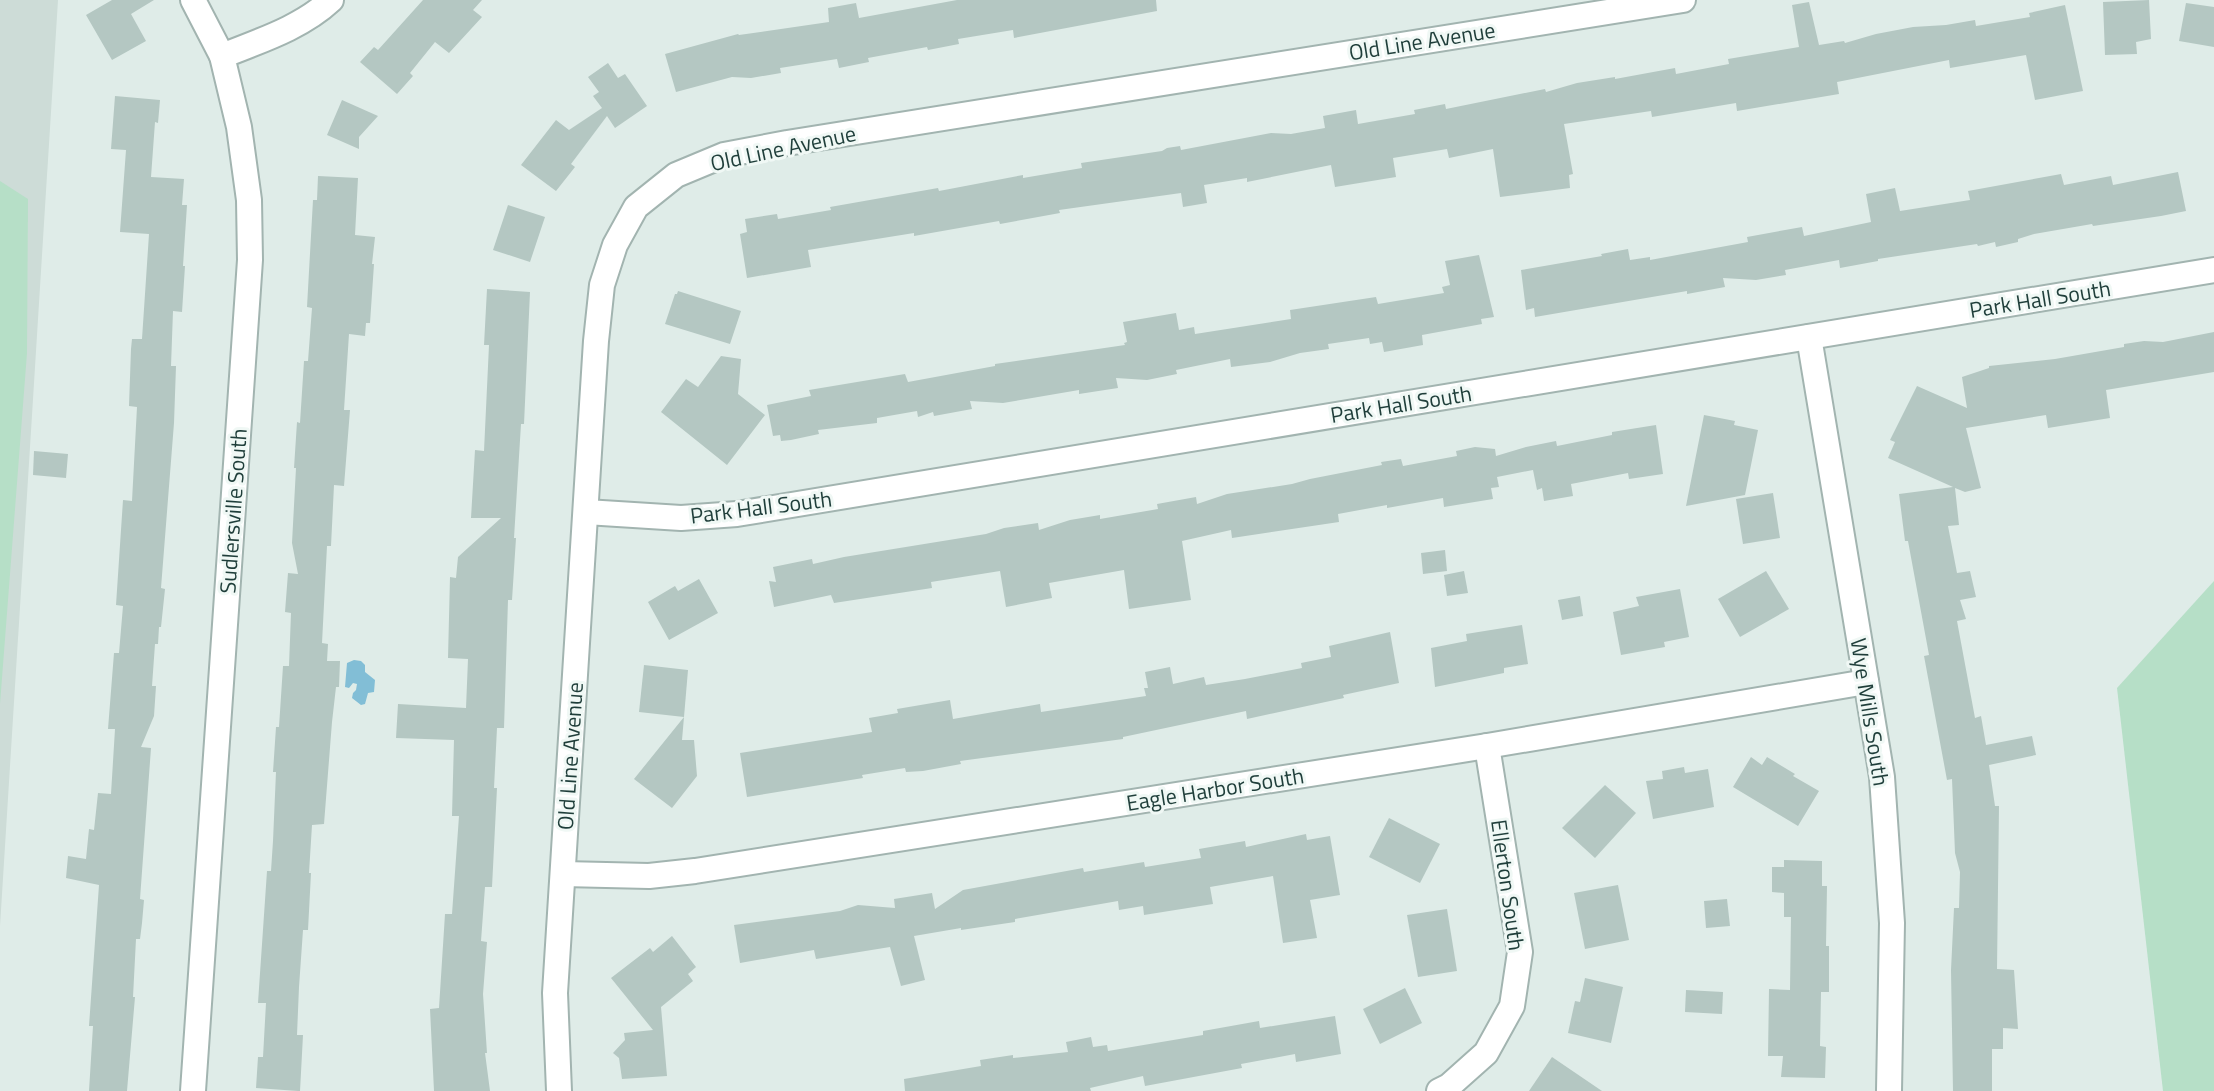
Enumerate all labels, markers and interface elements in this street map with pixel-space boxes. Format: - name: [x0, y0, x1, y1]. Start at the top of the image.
- street label: Old Line Avenue: [1346, 13, 1498, 69]
- street label: Old Line Avenue: [707, 116, 859, 180]
- street label: Park Hall South: [1967, 271, 2113, 327]
- street label: Park Hall South: [1328, 376, 1474, 432]
- street label: Sudlersville South: [210, 427, 256, 595]
- street label: Park Hall South: [688, 481, 834, 533]
- street label: Wye Mills South: [1842, 636, 1898, 788]
- street label: Old Line Avenue: [548, 681, 592, 831]
- street label: Eagle Harbor South: [1124, 758, 1306, 820]
- street label: Ellerton South: [1482, 817, 1534, 953]

